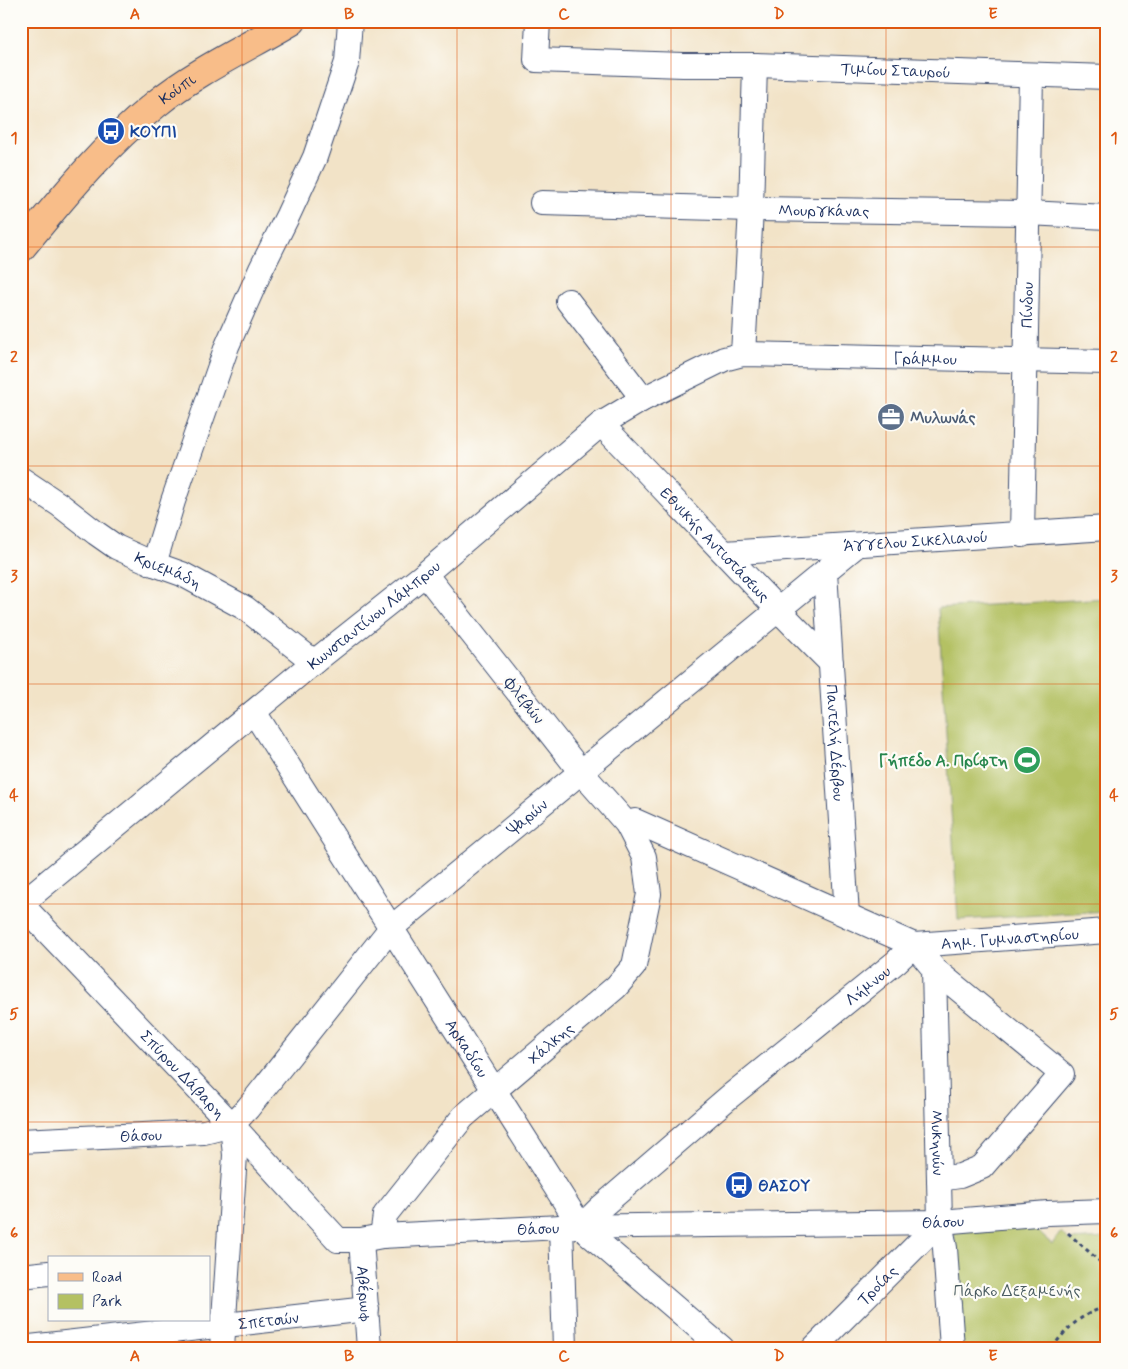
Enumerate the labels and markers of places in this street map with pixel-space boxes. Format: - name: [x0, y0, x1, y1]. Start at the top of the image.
- bus stop icon: ΚΟΥΠΙ: [96, 116, 126, 146]
- place label: ΚΟΥΠΙ: [130, 122, 177, 143]
- office icon: Μυλωνάς: [876, 402, 906, 432]
- place label: Μυλωνάς: [910, 408, 976, 429]
- sports icon: Γήπεδο Α. Πρίφτη: [1012, 745, 1042, 775]
- place label: Γήπεδο Α. Πρίφτη: [879, 751, 1009, 772]
- bus stop icon: ΘΑΣΟΥ: [724, 1170, 754, 1200]
- place label: ΘΑΣΟΥ: [758, 1176, 811, 1197]

